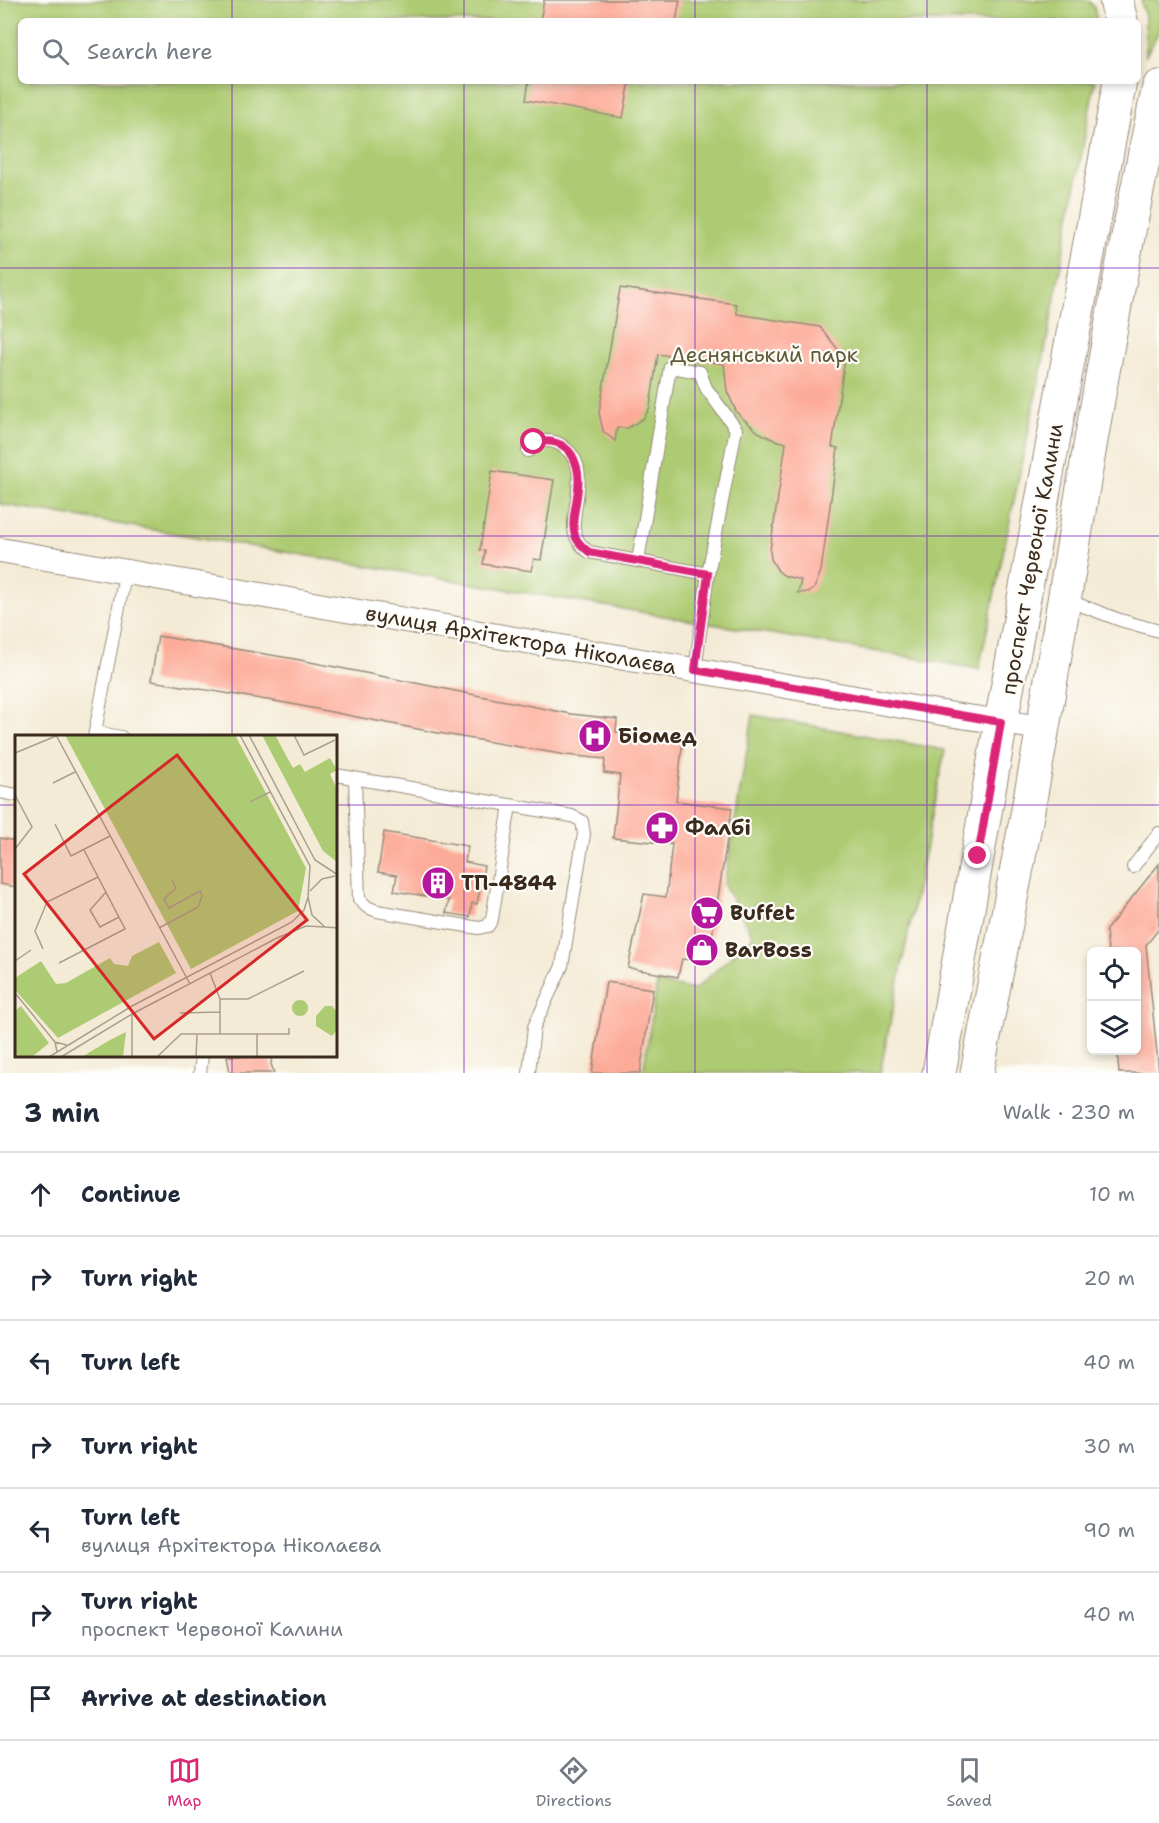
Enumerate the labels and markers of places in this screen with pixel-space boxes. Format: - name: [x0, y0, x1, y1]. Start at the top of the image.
- hospital icon: Біомед: [577, 718, 613, 754]
- place label: Біомед: [618, 722, 697, 750]
- pharmacy icon: Фалбі: [644, 810, 680, 846]
- place label: Фалбі: [685, 814, 751, 842]
- building icon: ТП-4844: [420, 865, 456, 901]
- place label: ТП-4844: [461, 869, 557, 897]
- supermarket icon: Buffet: [689, 895, 725, 931]
- place label: Buffet: [730, 899, 795, 927]
- shop icon: BarBoss: [684, 932, 720, 968]
- place label: BarBoss: [725, 936, 812, 964]

